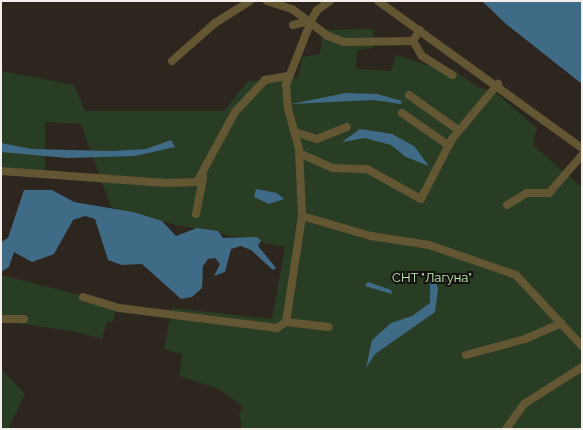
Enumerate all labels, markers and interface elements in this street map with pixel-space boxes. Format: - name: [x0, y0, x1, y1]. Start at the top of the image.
- park label: СНТ "Лагуна": [392, 270, 472, 286]

